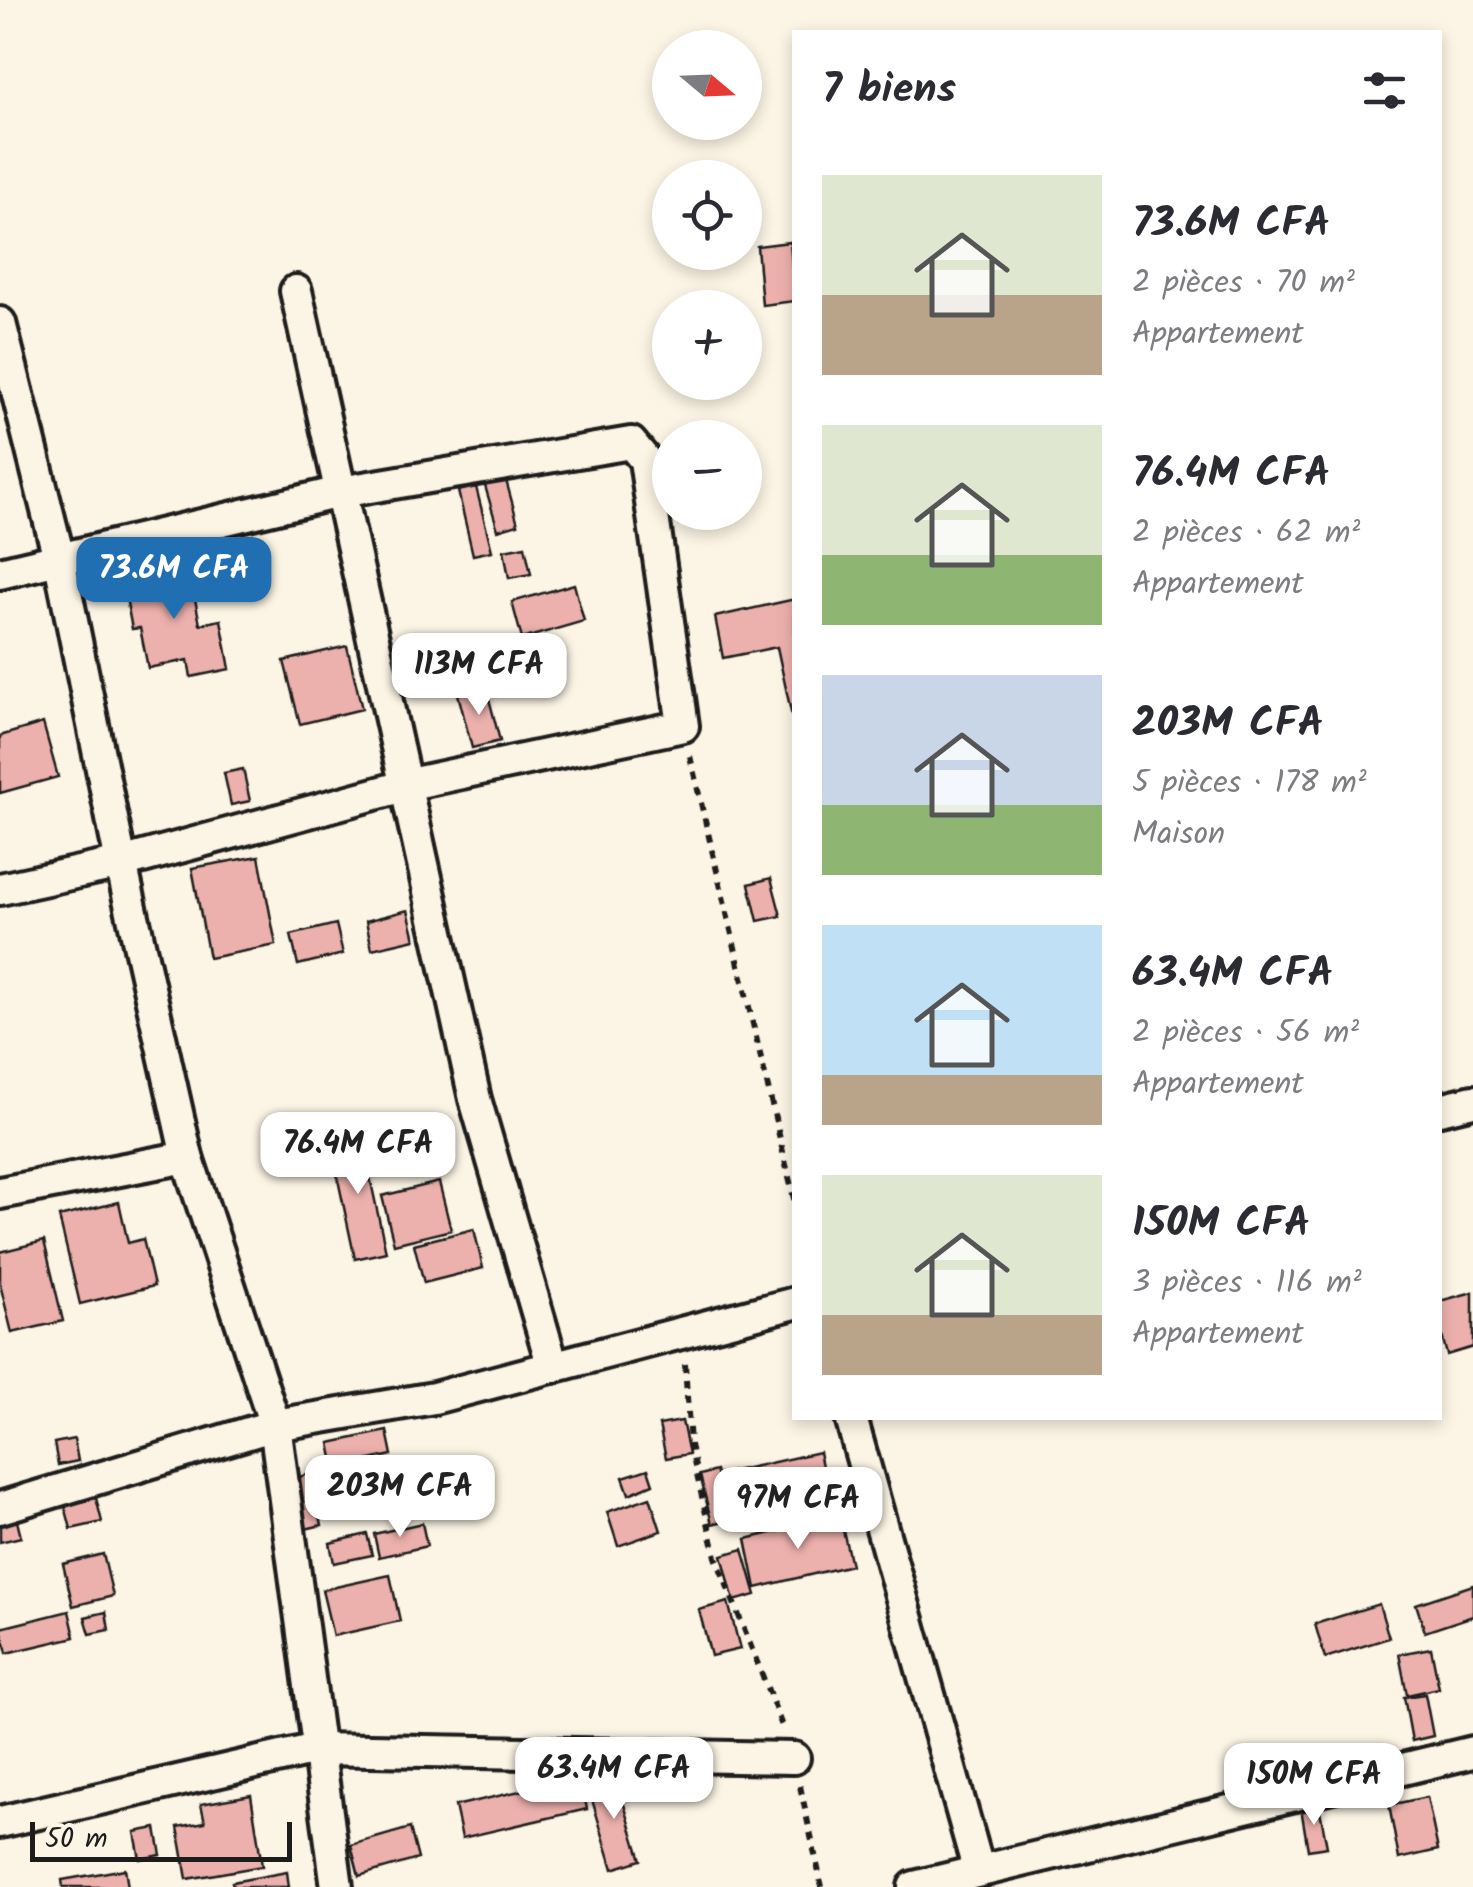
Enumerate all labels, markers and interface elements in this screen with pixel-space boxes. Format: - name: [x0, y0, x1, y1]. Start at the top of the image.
- north arrow: [652, 30, 762, 140]
- map controls: [652, 30, 762, 530]
- text: 7 biens: [822, 57, 956, 124]
- icon: filters: [1357, 63, 1412, 118]
- button: locate: [652, 160, 762, 270]
- text: 73.6M CFA: [1132, 191, 1331, 258]
- icon: home: [902, 215, 1022, 335]
- text: 2 pièces · 70 m²: [1132, 258, 1355, 309]
- button: +: [652, 290, 762, 400]
- text: Appartement: [1132, 309, 1304, 360]
- button: −: [652, 420, 762, 530]
- text: 76.4M CFA: [1132, 441, 1331, 508]
- icon: home: [902, 465, 1022, 585]
- text: 2 pièces · 62 m²: [1132, 508, 1360, 559]
- pin: 73.6M CFA: [60, 537, 288, 622]
- text: 73.6M CFA: [98, 544, 250, 595]
- text: Appartement: [1132, 559, 1304, 610]
- pin: 113M CFA: [376, 633, 582, 718]
- text: 113M CFA: [414, 640, 544, 691]
- text: 203M CFA: [1132, 691, 1324, 758]
- icon: home: [902, 715, 1022, 835]
- text: 5 pièces · 178 m²: [1132, 758, 1367, 809]
- text: Maison: [1132, 809, 1225, 860]
- text: 63.4M CFA: [1132, 941, 1334, 1008]
- icon: home: [902, 965, 1022, 1085]
- text: 2 pièces · 56 m²: [1132, 1008, 1359, 1059]
- text: Appartement: [1132, 1059, 1304, 1110]
- pin: 76.4M CFA: [244, 1112, 472, 1197]
- text: 76.4M CFA: [282, 1119, 434, 1170]
- text: 150M CFA: [1132, 1191, 1311, 1258]
- icon: home: [902, 1215, 1022, 1335]
- text: 3 pièces · 116 m²: [1132, 1258, 1362, 1309]
- text: Appartement: [1132, 1309, 1304, 1360]
- pin: 203M CFA: [297, 1455, 503, 1540]
- text: 203M CFA: [327, 1462, 473, 1513]
- pin: 97M CFA: [706, 1467, 890, 1552]
- text: 97M CFA: [735, 1474, 861, 1525]
- pin: 63.4M CFA: [500, 1737, 728, 1822]
- pin: 150M CFA: [1211, 1743, 1417, 1828]
- text: 63.4M CFA: [537, 1744, 691, 1795]
- text: 150M CFA: [1246, 1750, 1382, 1801]
- scale bar: [30, 1817, 292, 1862]
- text: 50 m: [45, 1817, 108, 1862]

